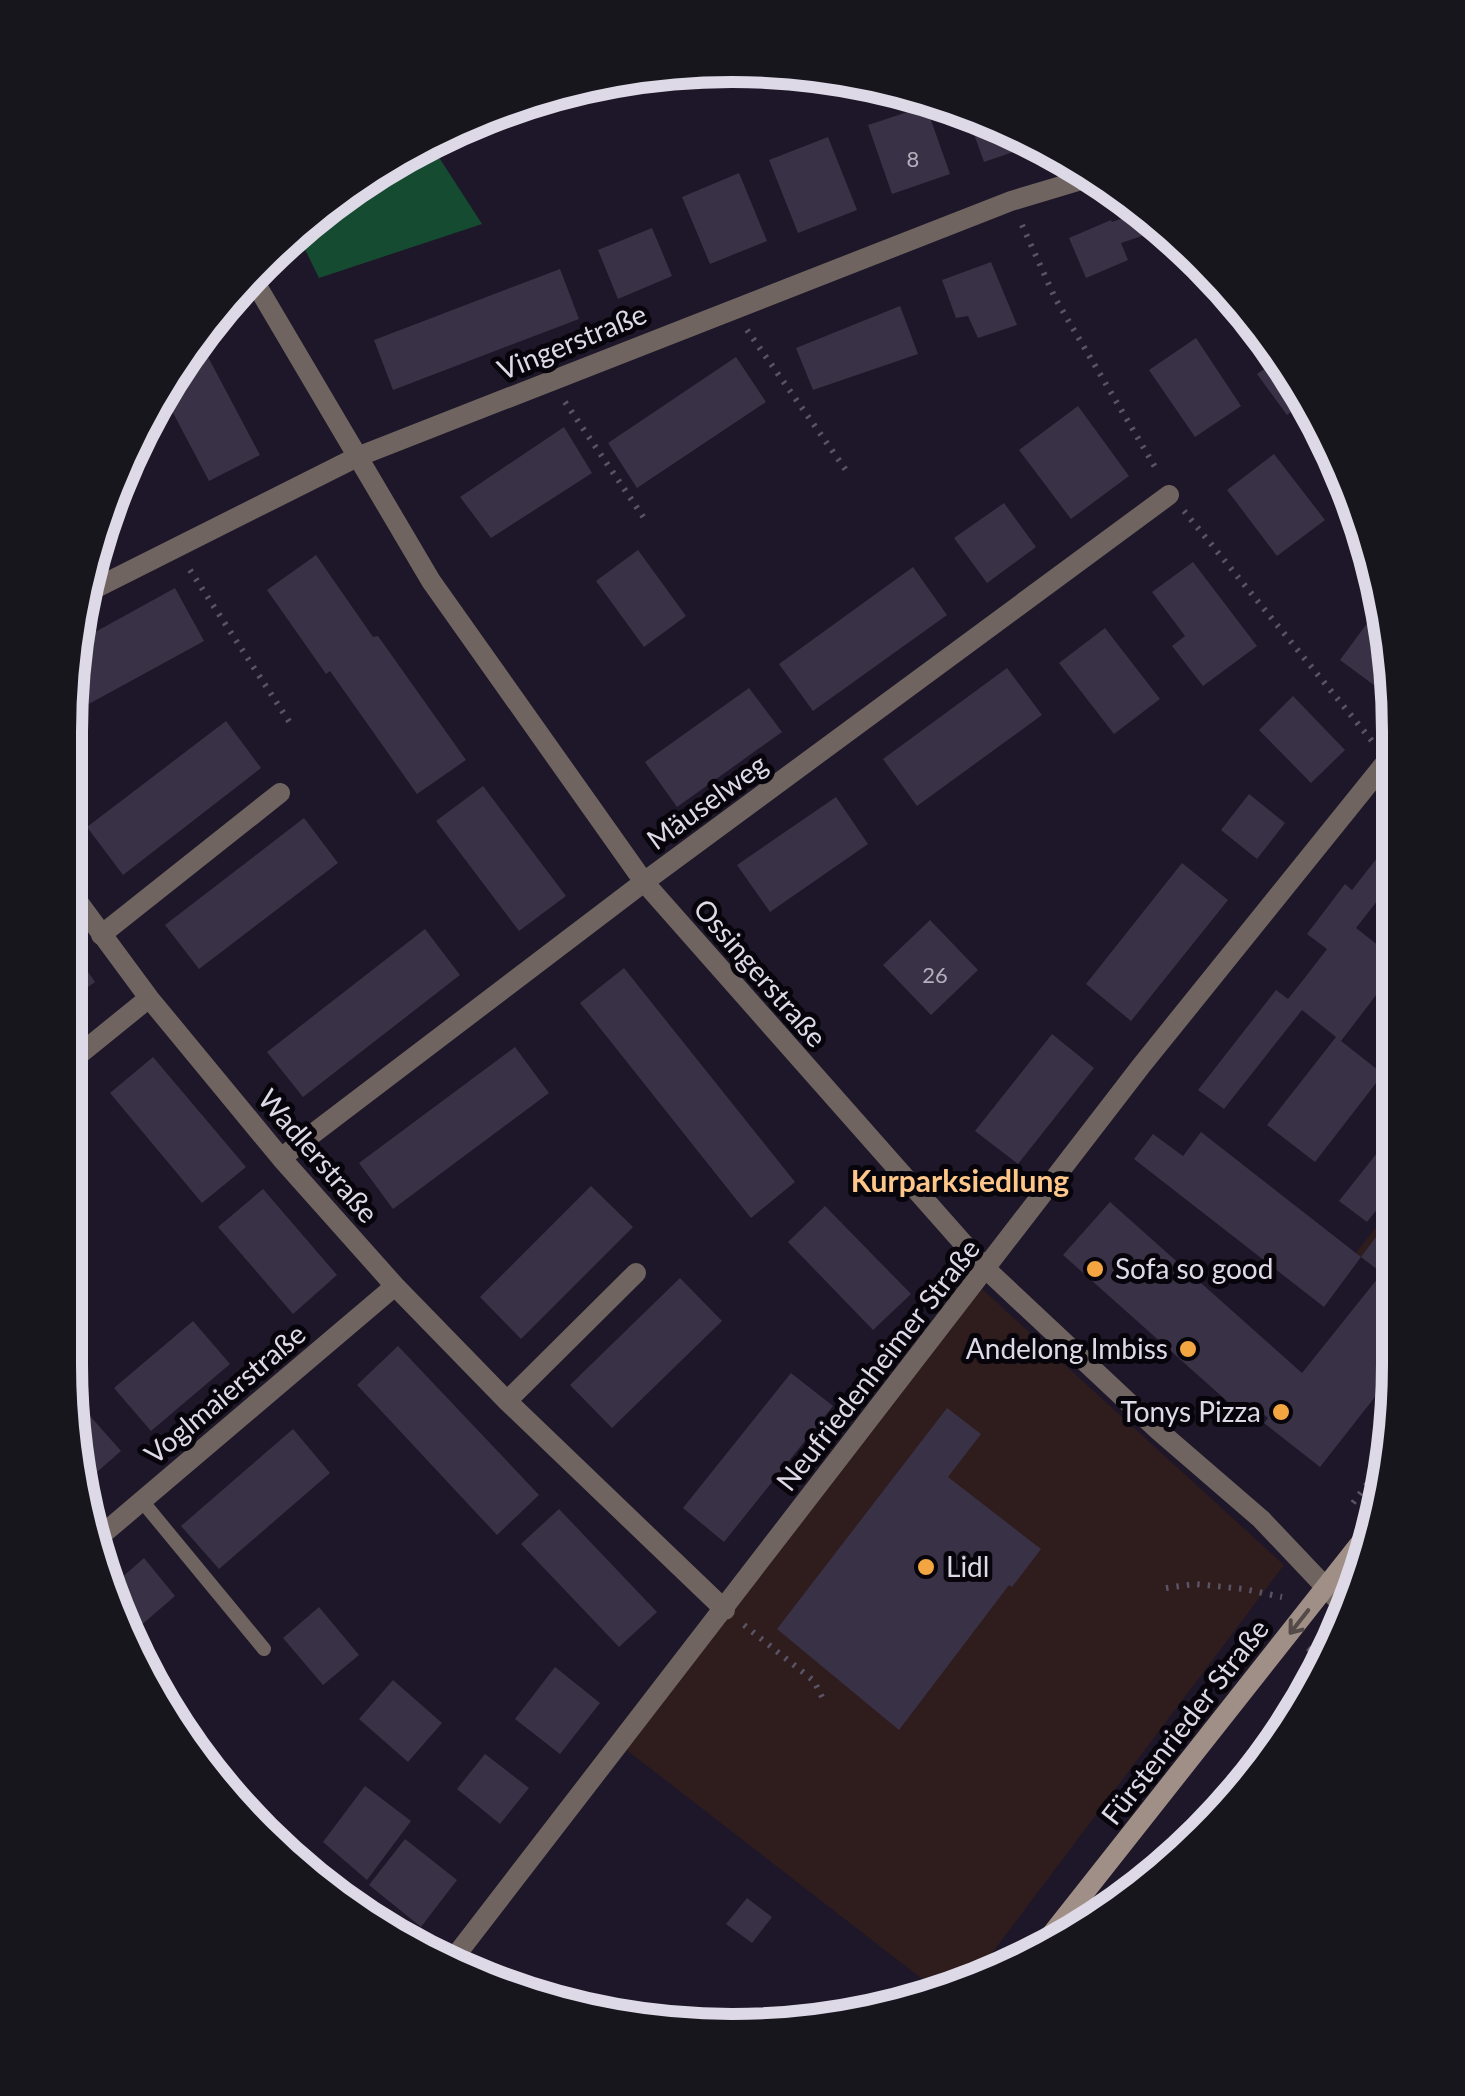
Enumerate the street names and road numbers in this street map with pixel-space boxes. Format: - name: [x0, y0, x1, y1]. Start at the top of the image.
- street label: Vingerstraße: [492, 296, 651, 386]
- street label: Mäuselweg: [640, 746, 773, 856]
- street label: Ossingerstraße: [687, 891, 834, 1053]
- street label: Wadlerstraße: [252, 1082, 386, 1229]
- street label: Neufriedenheimer Straße: [768, 1232, 986, 1497]
- street label: Voglmaierstraße: [137, 1316, 312, 1470]
- street label: Fürstenrieder Straße: [1093, 1612, 1275, 1831]

